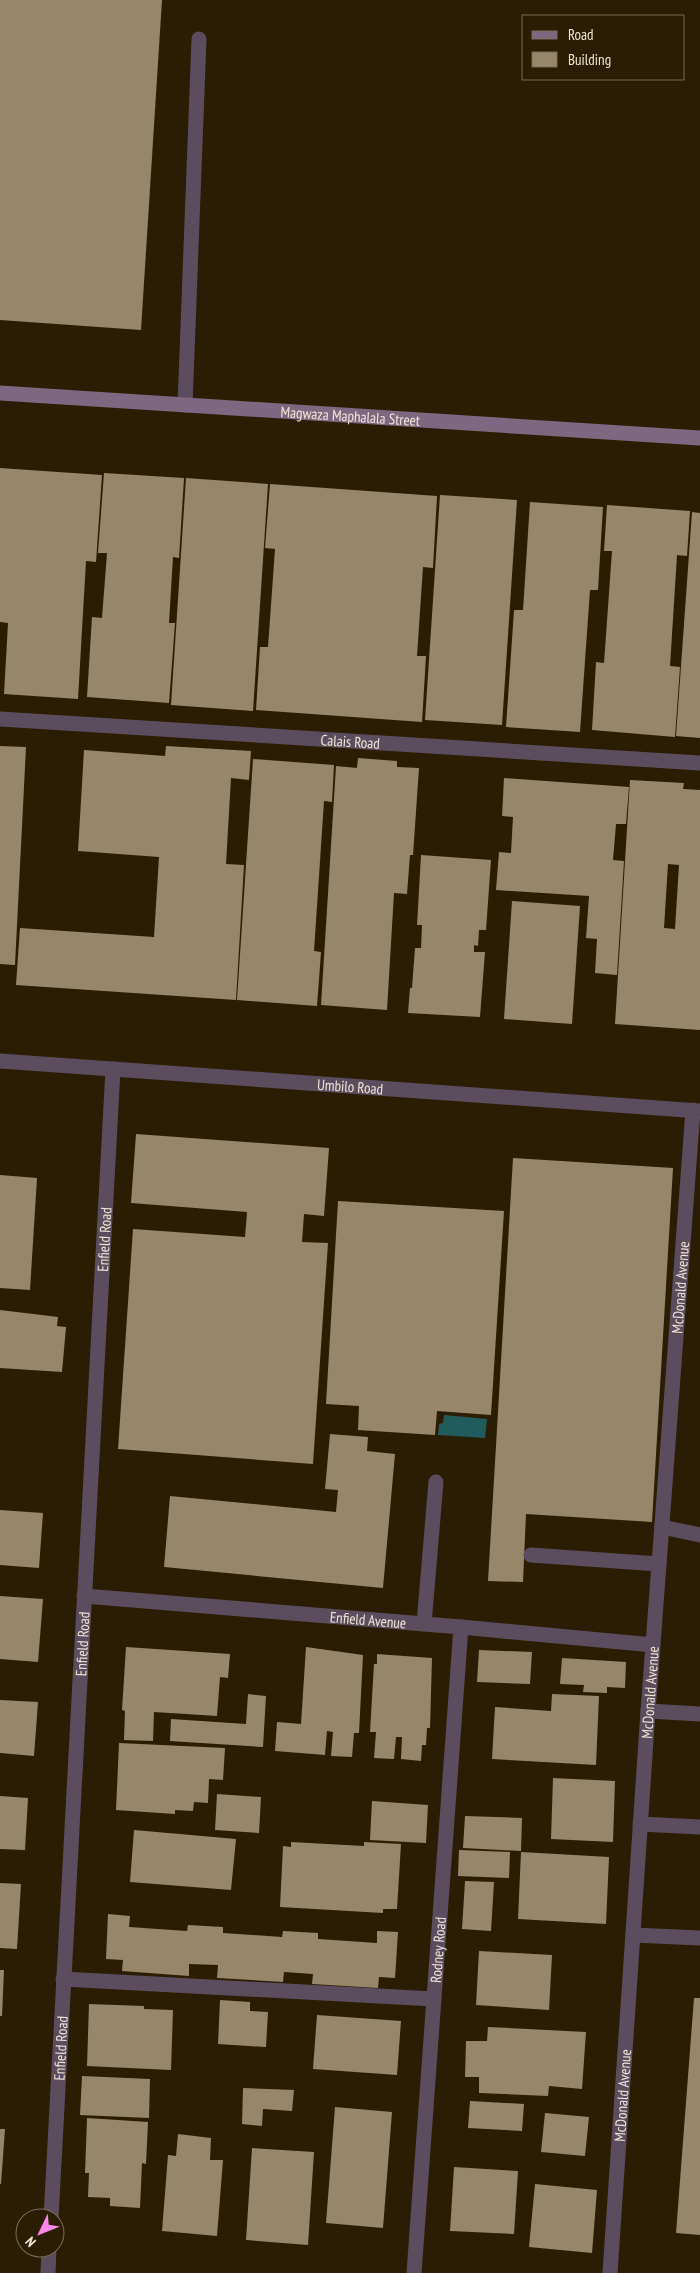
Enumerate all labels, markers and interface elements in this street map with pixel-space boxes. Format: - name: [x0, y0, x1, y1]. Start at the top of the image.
- legend: [522, 15, 685, 80]
- text: Road: [568, 25, 594, 44]
- text: Building: [568, 50, 611, 69]
- street label: Magwaza Maphalala Street: [280, 402, 421, 429]
- street label: Calais Road: [320, 730, 381, 752]
- street label: Umbilo Road: [316, 1074, 384, 1098]
- street label: Enfield Road: [93, 1207, 115, 1272]
- street label: McDonald Avenue: [667, 1241, 693, 1334]
- street label: Enfield Avenue: [329, 1607, 407, 1632]
- street label: Enfield Road: [71, 1611, 93, 1677]
- street label: McDonald Avenue: [637, 1645, 662, 1739]
- street label: Rodney Road: [426, 1916, 449, 1984]
- street label: Enfield Road: [49, 2015, 71, 2081]
- street label: McDonald Avenue: [609, 2049, 635, 2142]
- north arrow: [15, 2208, 65, 2258]
- text: N: [21, 2233, 40, 2251]

